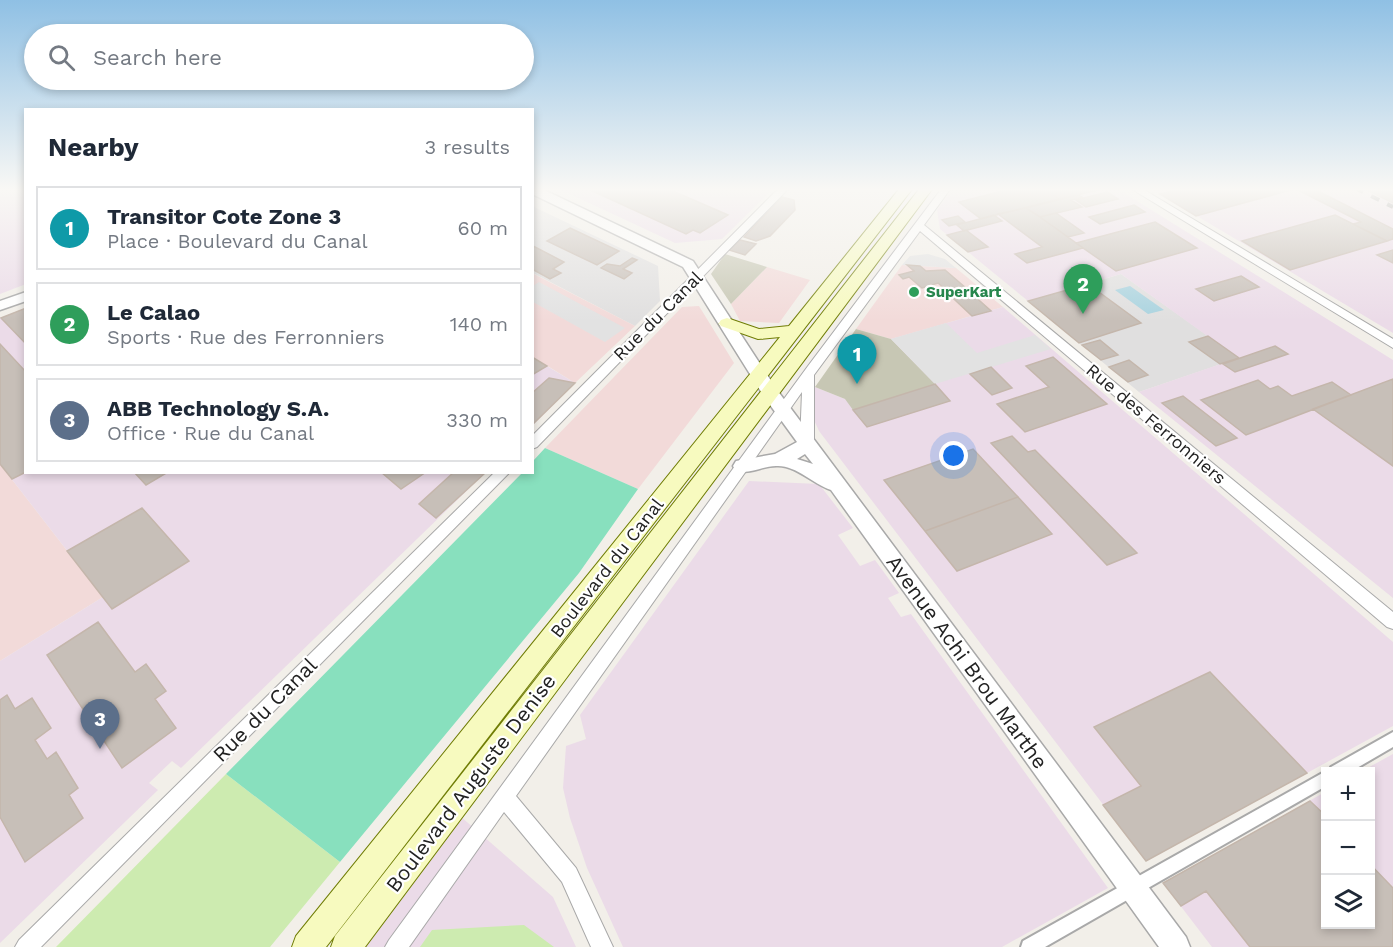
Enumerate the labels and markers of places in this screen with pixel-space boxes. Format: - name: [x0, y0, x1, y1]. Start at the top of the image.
- pin: 2: [1064, 264, 1102, 314]
- place label: SuperKart: [926, 283, 1002, 301]
- marker: SuperKart: [907, 285, 921, 299]
- pin: 1: [838, 334, 876, 384]
- pin: 3: [80, 700, 120, 749]

